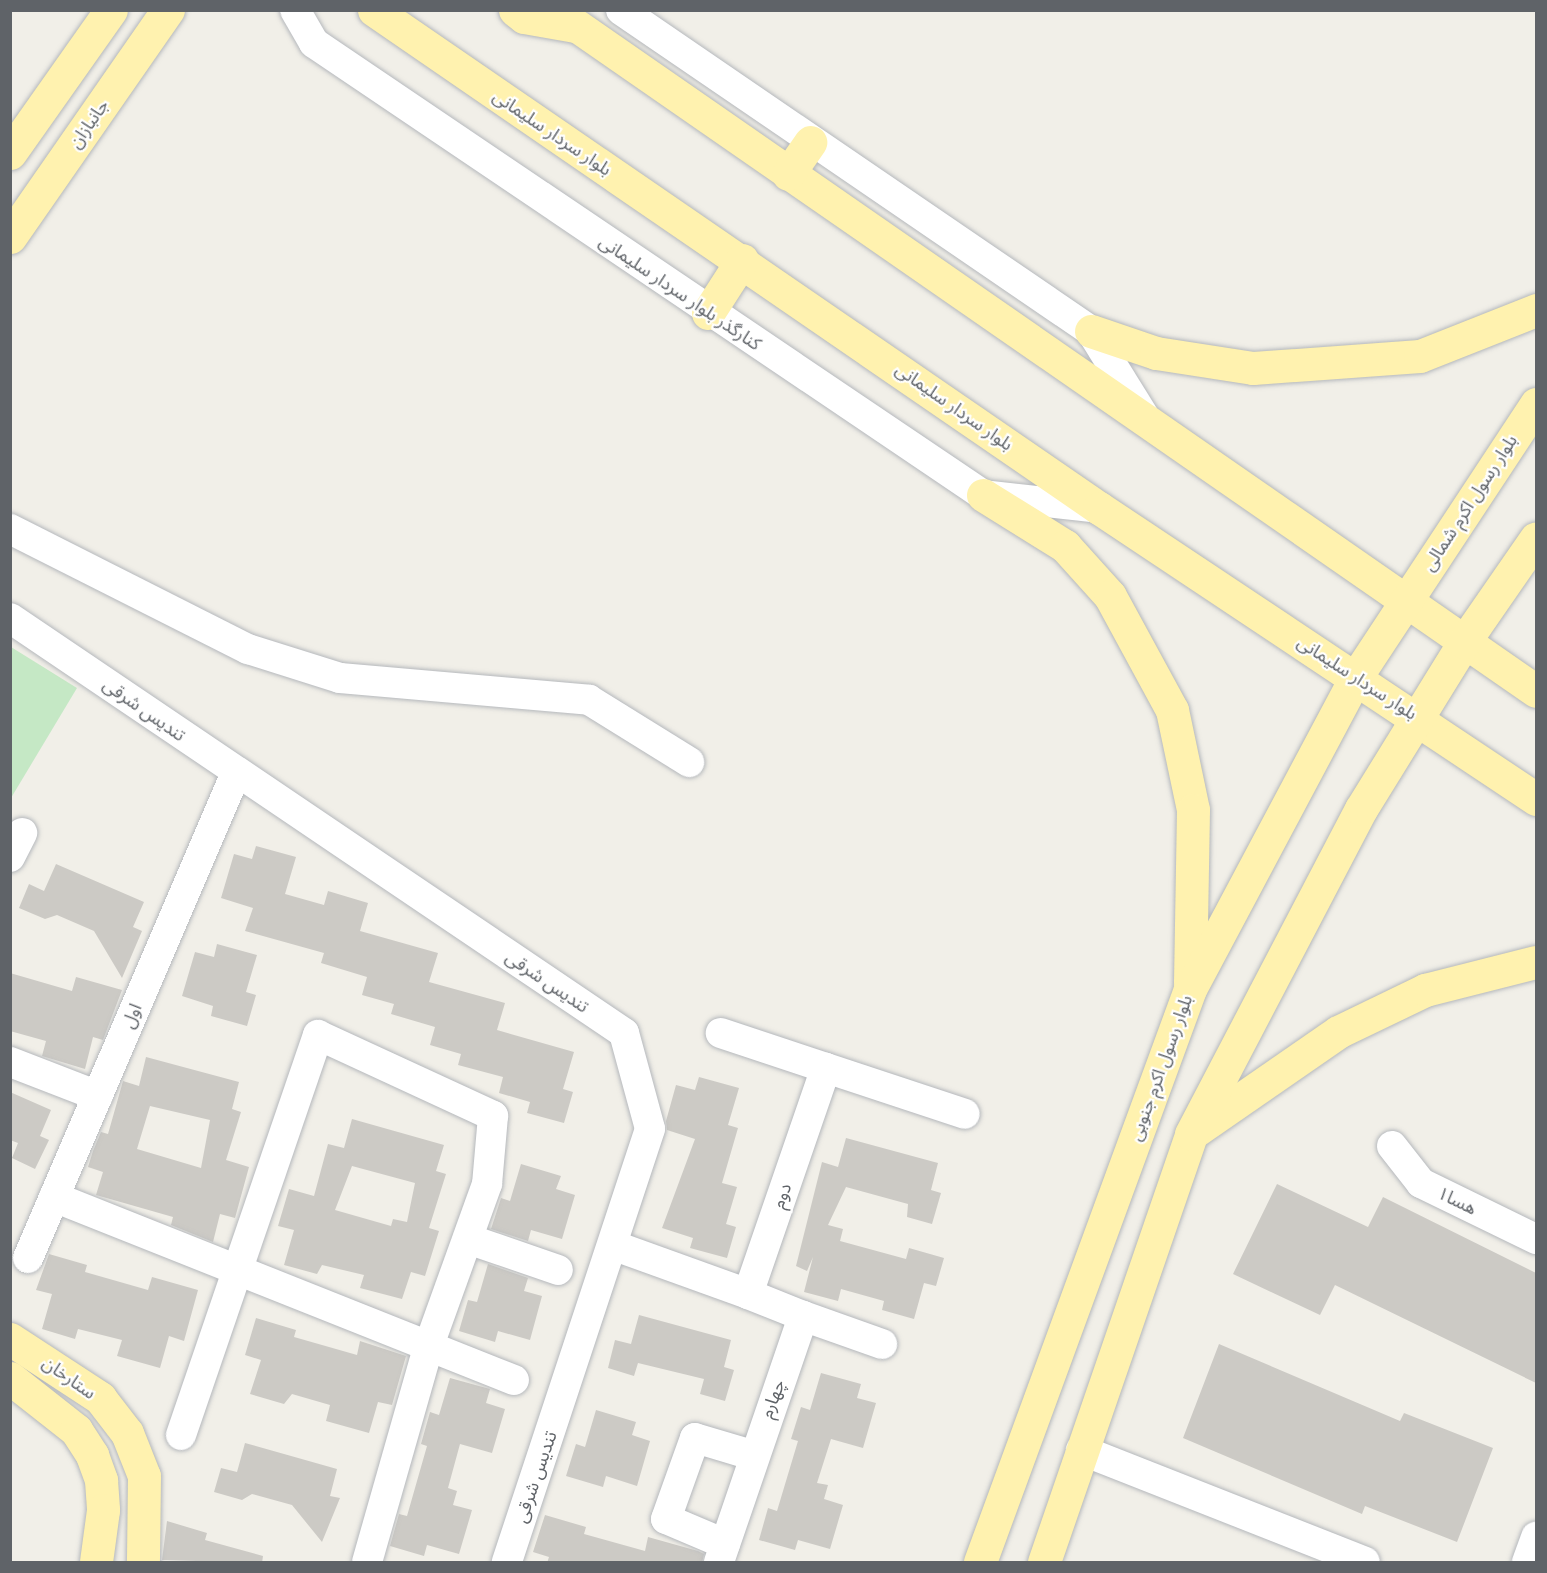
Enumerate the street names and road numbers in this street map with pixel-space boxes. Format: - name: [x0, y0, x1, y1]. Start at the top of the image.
- street label: بلوار سردار سلیمانی: [489, 85, 615, 181]
- street label: جانبازان: [64, 95, 114, 153]
- street label: کنارگذر بلوار سردار سلیمانی: [595, 231, 765, 355]
- street label: بلوار سردار سلیمانی: [891, 359, 1017, 455]
- street label: بلوار رسول اکرم شمالی: [1418, 431, 1522, 575]
- street label: بلوار سردار سلیمانی: [1293, 631, 1421, 725]
- street label: تندیس شرقی: [99, 674, 189, 746]
- street label: تندیس شرقی: [501, 946, 593, 1018]
- street label: بلوار رسول اکرم جنوبی: [1125, 992, 1197, 1144]
- street label: اول: [117, 1000, 147, 1032]
- street label: دوم: [768, 1181, 796, 1211]
- street label: هسا۱: [1434, 1182, 1480, 1220]
- street label: ستارخان: [38, 1352, 100, 1404]
- street label: چهارم: [756, 1377, 790, 1421]
- street label: تندیس شرقی: [510, 1428, 562, 1526]

